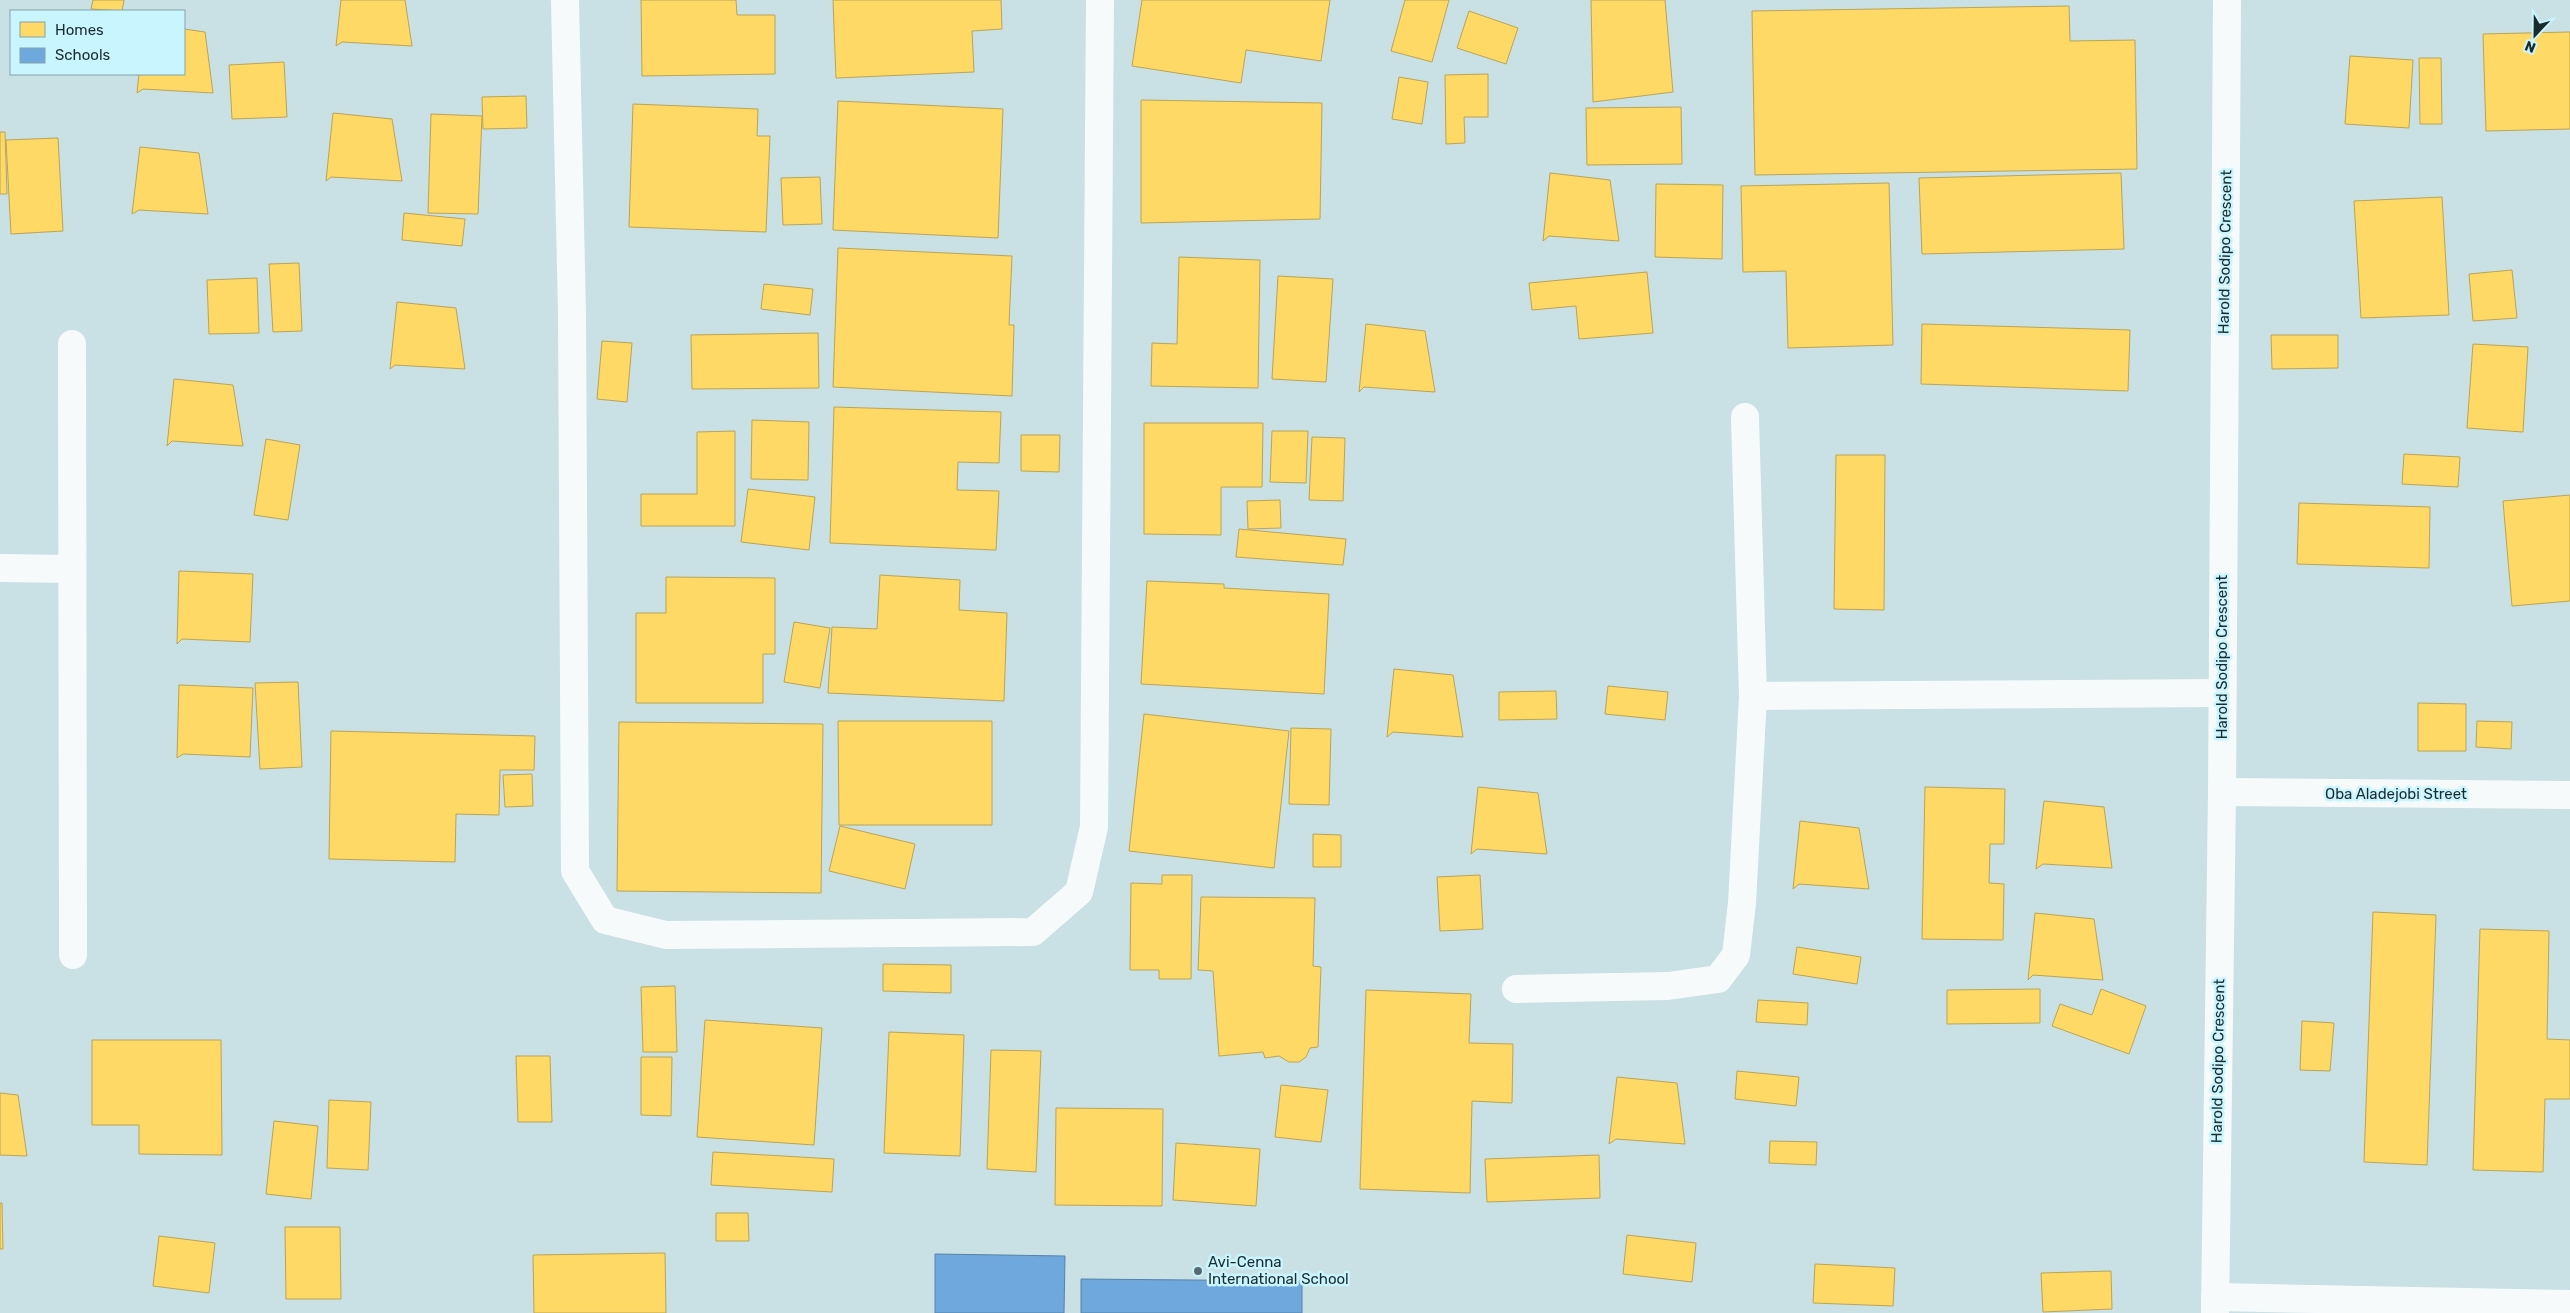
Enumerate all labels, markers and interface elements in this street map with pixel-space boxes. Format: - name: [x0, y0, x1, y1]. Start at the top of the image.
- legend: [10, 10, 185, 75]
- north arrow: [2510, 10, 2560, 60]
- text: Homes: [55, 21, 104, 39]
- text: N: [2522, 37, 2538, 56]
- text: Schools: [55, 46, 111, 64]
- street label: Harold Sodipo Crescent: [2215, 170, 2235, 334]
- street label: Harold Sodipo Crescent: [2213, 575, 2231, 739]
- street label: Oba Aladejobi Street: [2325, 785, 2467, 803]
- street label: Harold Sodipo Crescent: [2208, 979, 2228, 1143]
- place label: Avi-Cenna International School: [1208, 1253, 1349, 1288]
- marker: Avi-Cenna International School: [1192, 1265, 1204, 1277]

